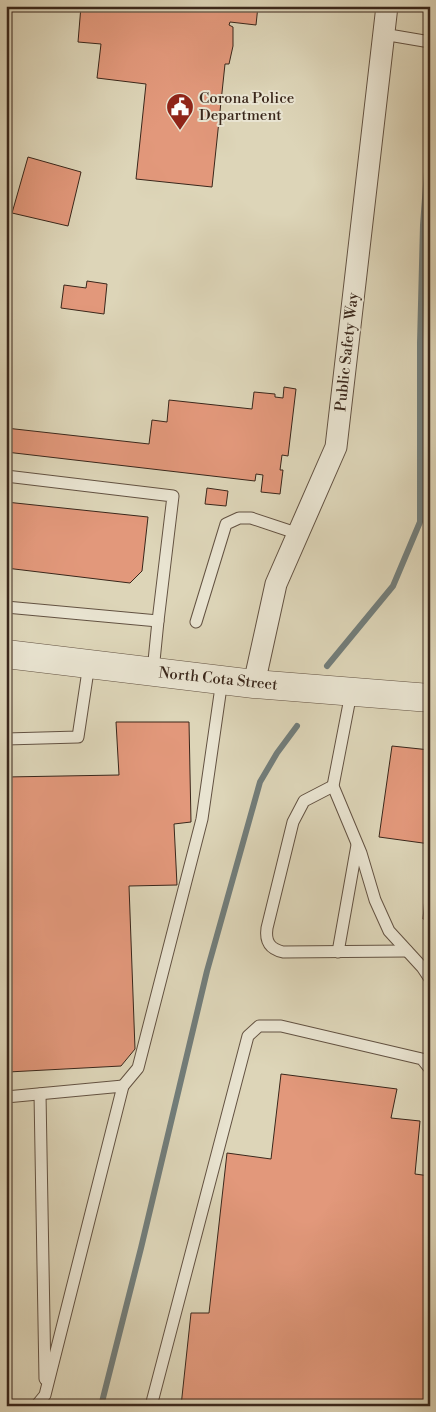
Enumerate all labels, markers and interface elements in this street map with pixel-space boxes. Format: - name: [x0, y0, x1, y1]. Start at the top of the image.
- place label: Corona Police Department: [199, 89, 294, 125]
- public building icon: Corona Police Department: [165, 92, 195, 131]
- street label: Public Safety Way: [331, 291, 363, 412]
- street label: North Cota Street: [158, 663, 279, 695]

